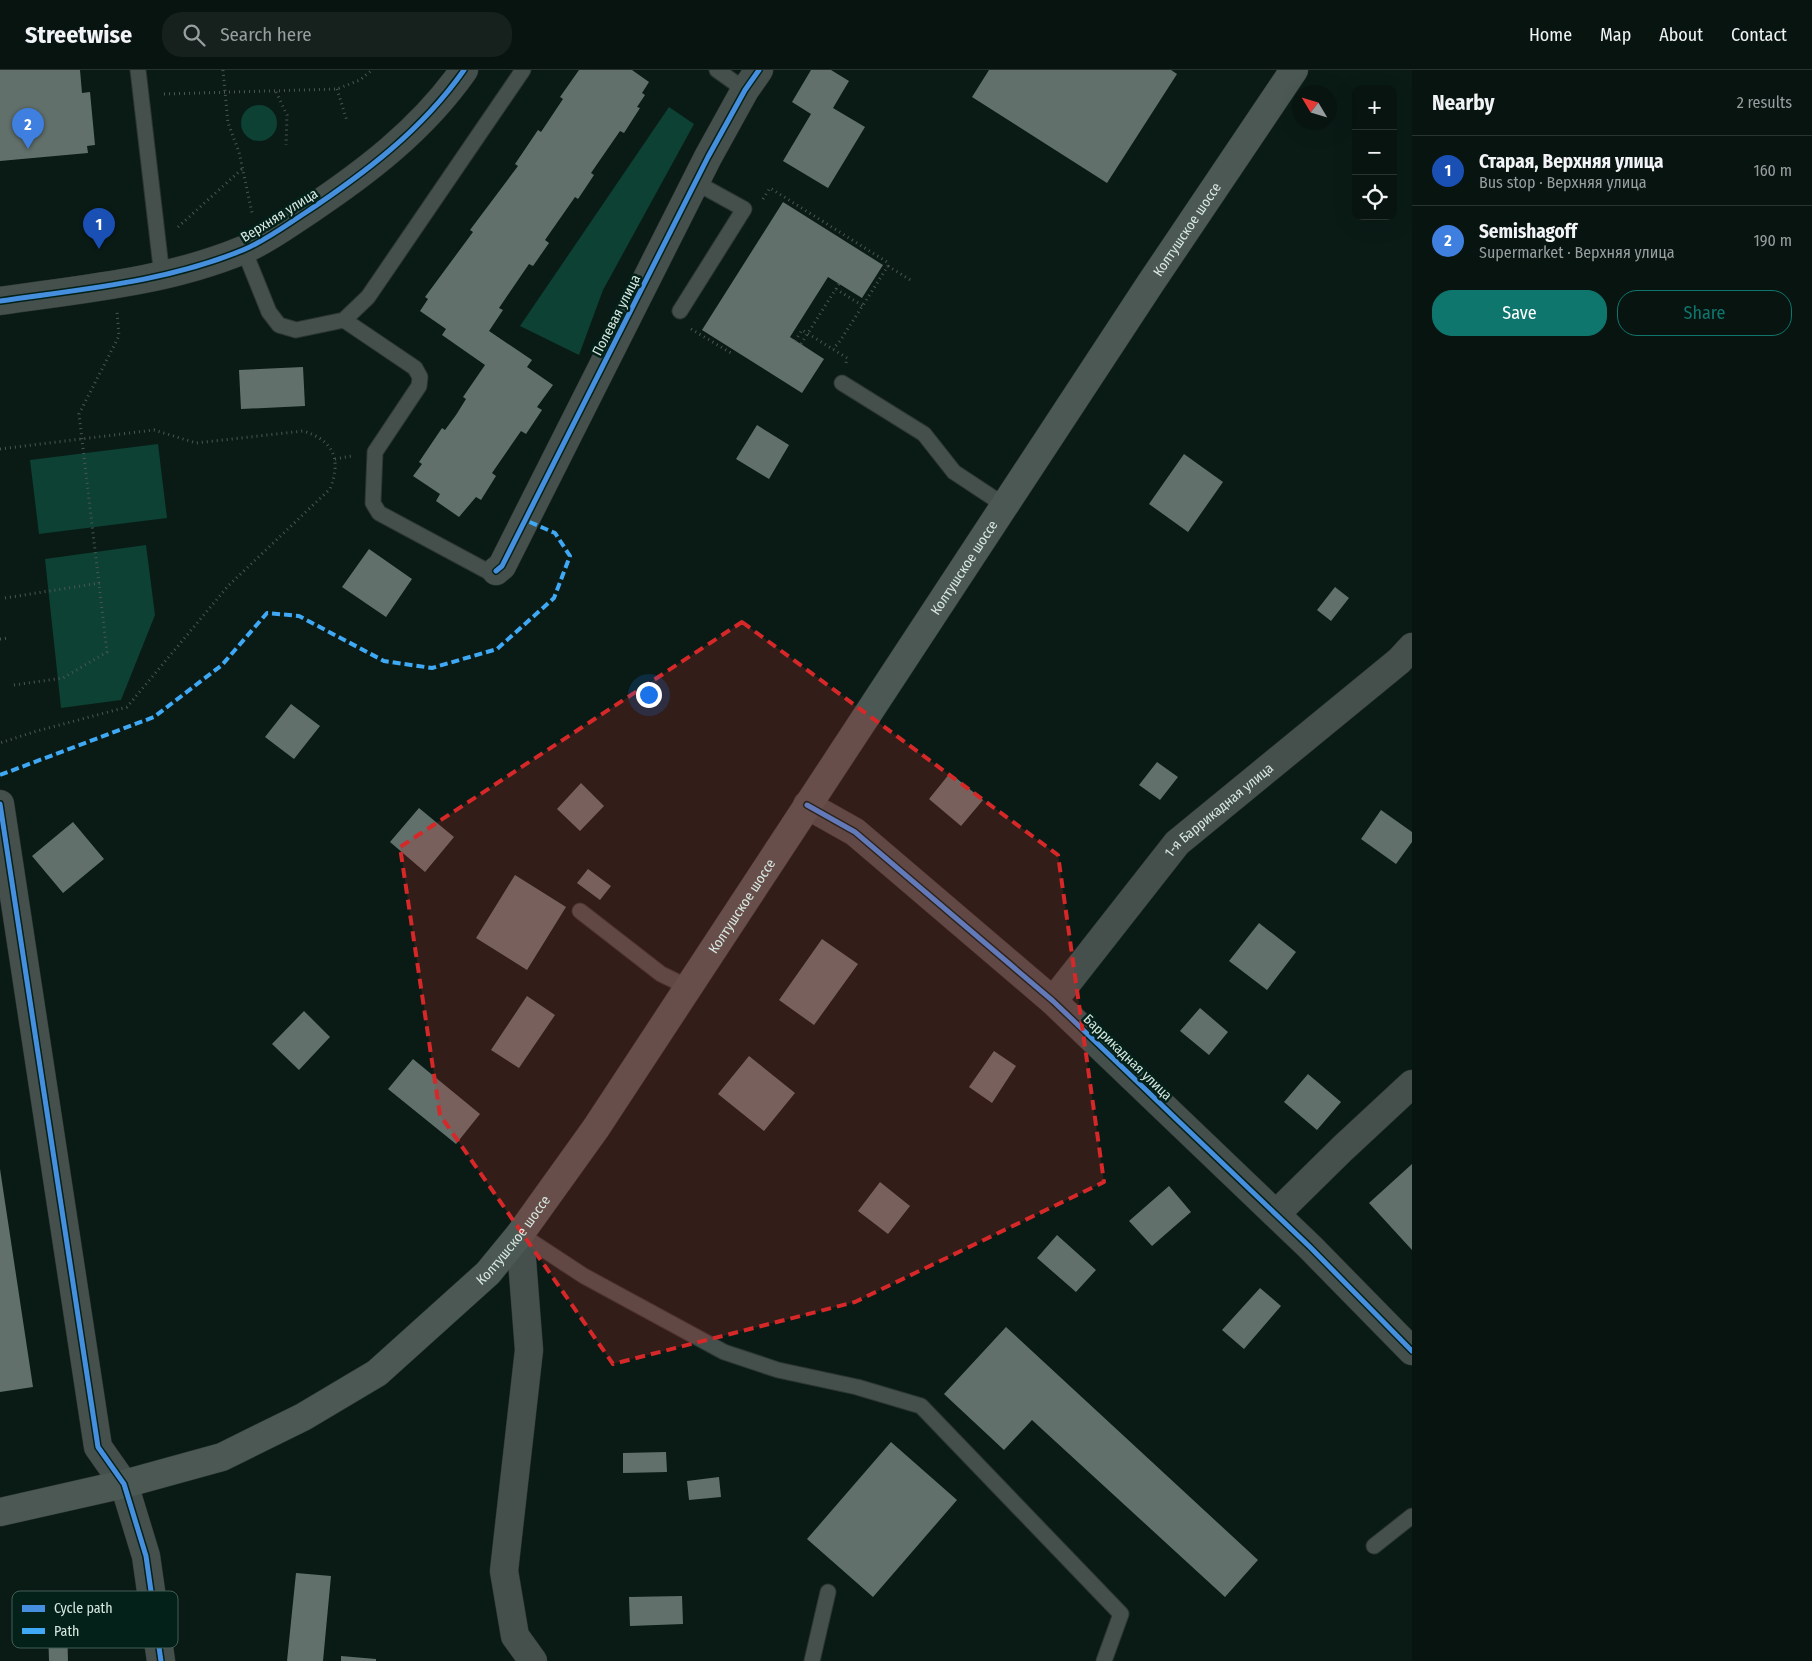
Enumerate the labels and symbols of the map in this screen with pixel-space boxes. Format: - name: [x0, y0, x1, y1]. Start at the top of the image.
- north arrow: [1292, 85, 1337, 130]
- pin: 2: [12, 108, 44, 149]
- street label: Колтушское шоссе: [1150, 179, 1225, 280]
- street label: Верхняя улица: [238, 185, 321, 246]
- pin: 1: [83, 208, 115, 249]
- street label: Полевая улица: [589, 272, 644, 359]
- street label: Колтушское шоссе: [927, 517, 1002, 618]
- your location: [636, 682, 662, 708]
- street label: 1-я Баррикадная улица: [1161, 759, 1277, 861]
- street label: Колтушское шоссе: [705, 856, 779, 957]
- street label: Баррикадная улица: [1080, 1011, 1176, 1104]
- street label: Колтушское шоссе: [473, 1192, 554, 1289]
- legend: [12, 1591, 178, 1648]
- text: Cycle path: [54, 1600, 113, 1617]
- text: Path: [54, 1623, 79, 1640]

